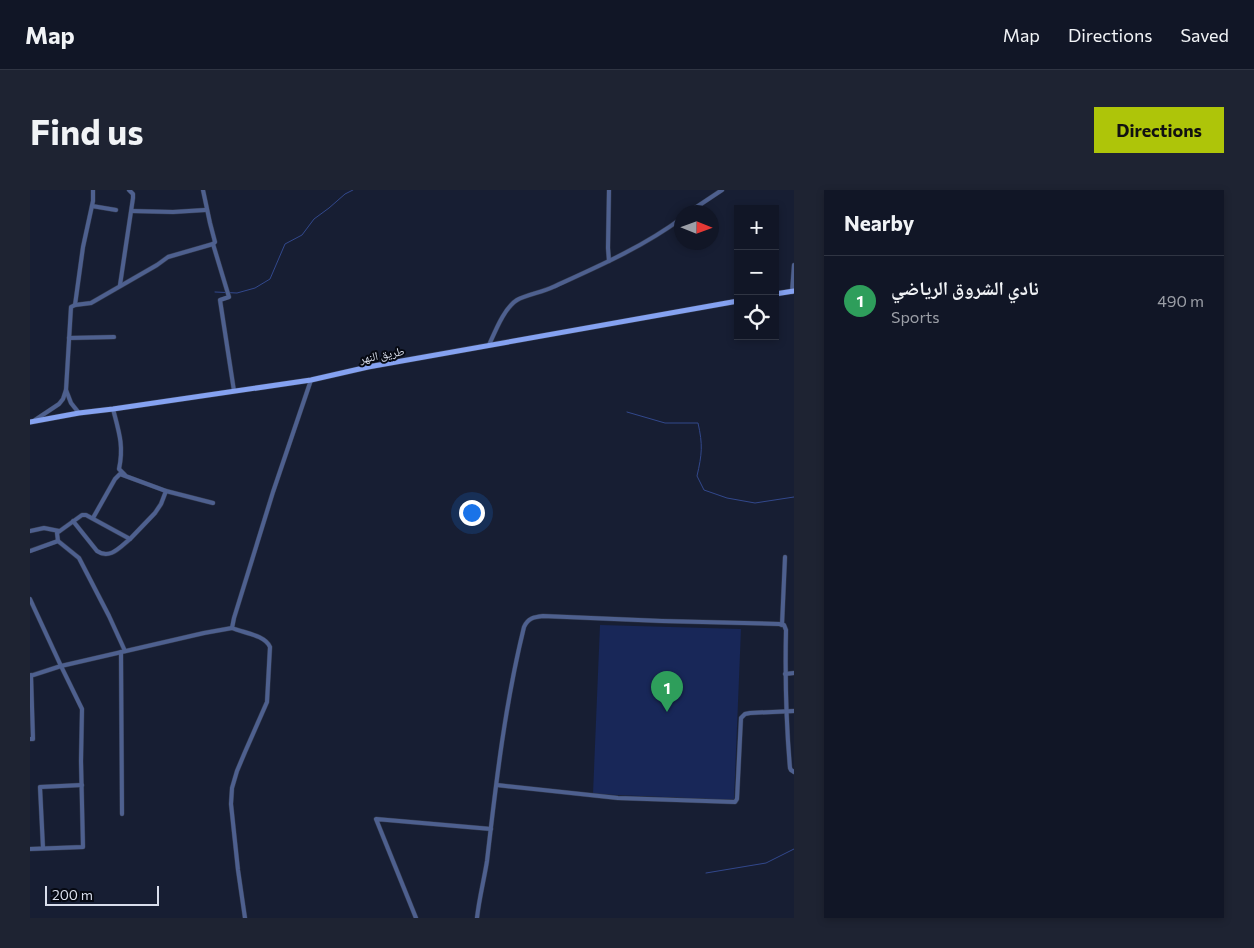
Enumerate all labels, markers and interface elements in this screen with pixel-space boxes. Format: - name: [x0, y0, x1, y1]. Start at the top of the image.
- text: Map: [25, 20, 75, 49]
- text: Map: [1003, 24, 1040, 46]
- text: Directions: [1068, 24, 1152, 46]
- text: Saved: [1180, 24, 1229, 46]
- button: Directions: [1094, 107, 1224, 153]
- text: Find us: [30, 109, 144, 152]
- north arrow: [674, 205, 719, 250]
- map controls: [734, 205, 779, 340]
- button: +: [734, 205, 779, 250]
- text: Nearby: [844, 210, 914, 235]
- button: −: [734, 250, 779, 295]
- text: نادي الشروق الرياضي: [891, 276, 1039, 299]
- text: 1: [856, 291, 864, 310]
- text: 490 m: [1157, 291, 1204, 310]
- button: locate: [734, 295, 779, 340]
- text: Sports: [891, 307, 940, 326]
- street label: طريق النهر: [357, 343, 406, 367]
- your location: [459, 500, 485, 526]
- pin: 1: [651, 671, 683, 712]
- scale bar: [45, 883, 159, 906]
- text: 200 m: [52, 886, 93, 903]

